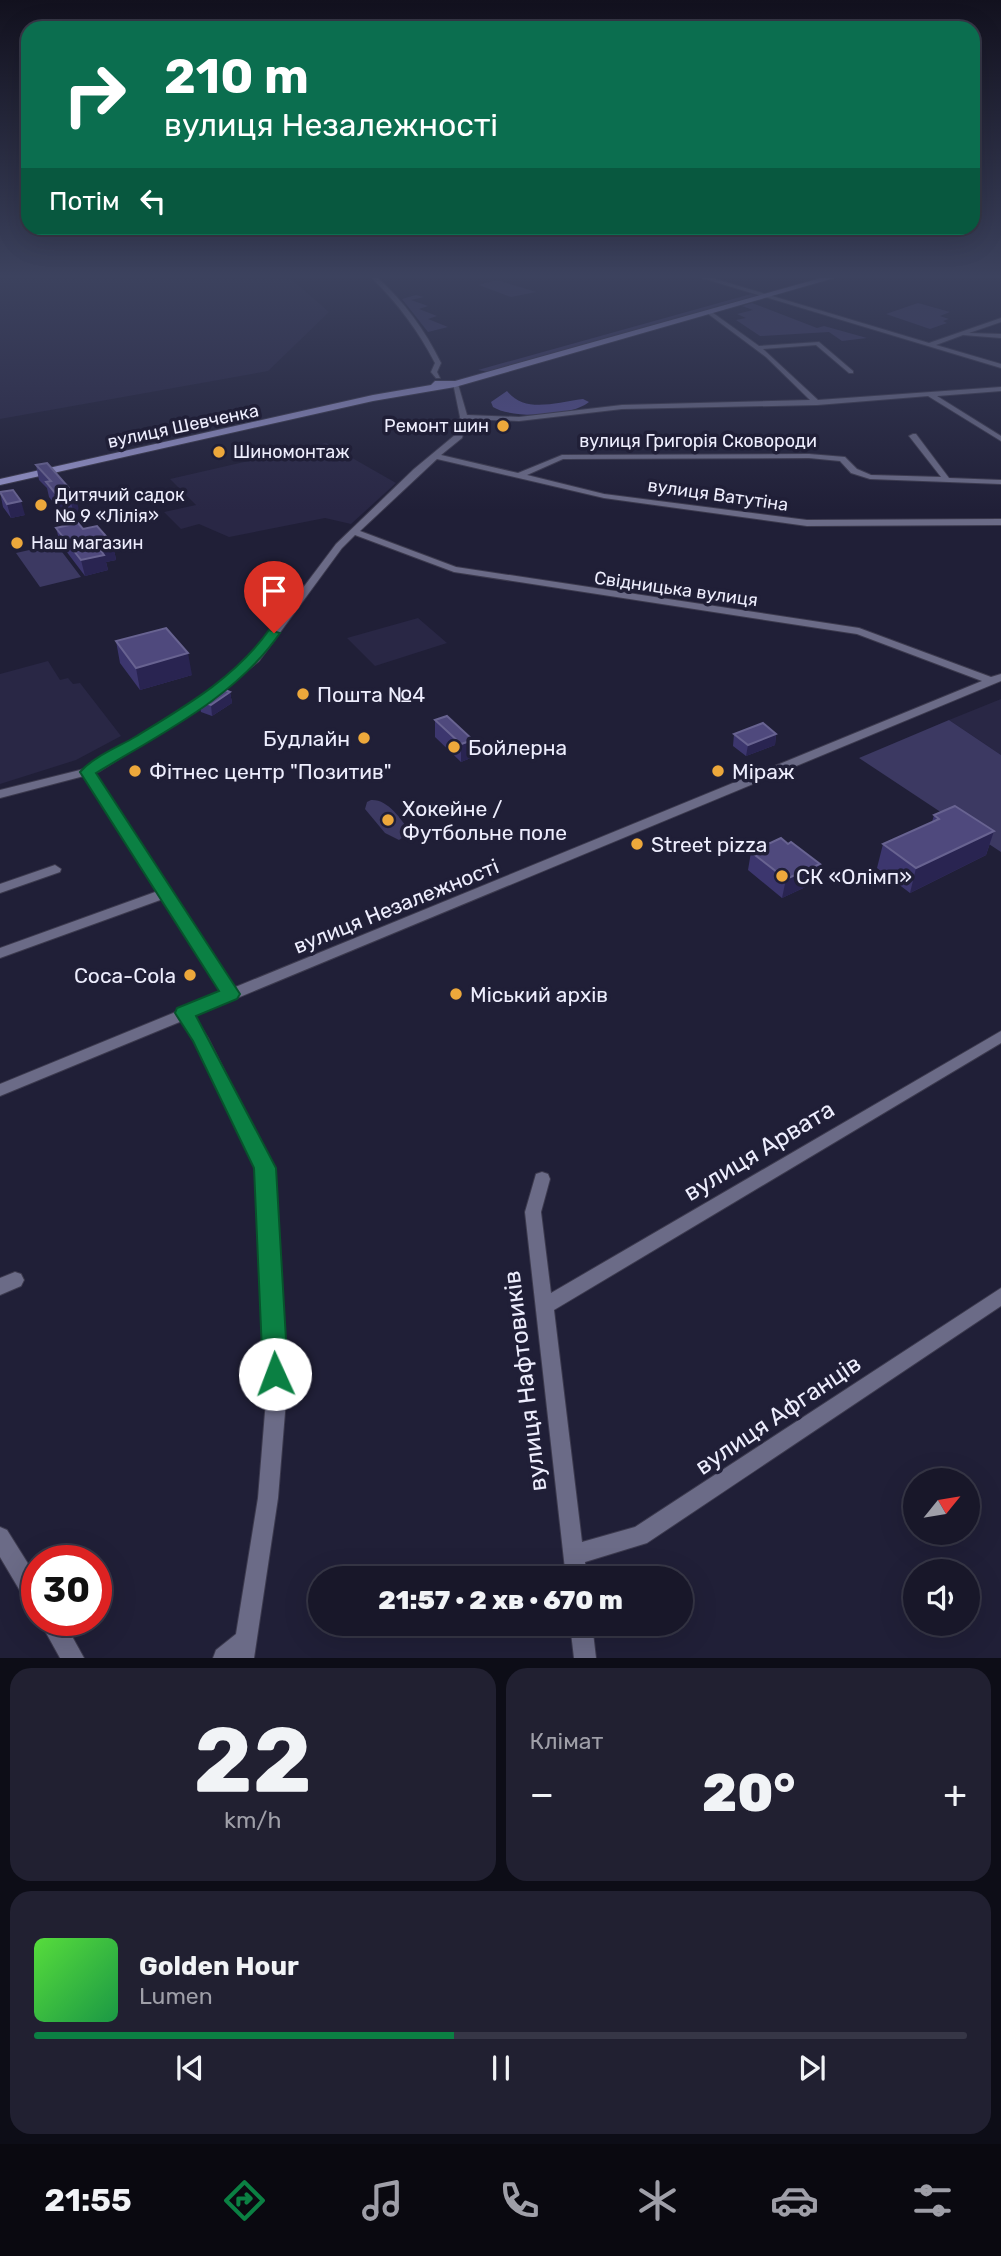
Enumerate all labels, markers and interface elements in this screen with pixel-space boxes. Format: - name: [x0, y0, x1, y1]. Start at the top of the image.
- text: 210 m: [164, 47, 309, 105]
- icon: right: [49, 49, 140, 140]
- text: вулиця Незалежності: [164, 106, 498, 144]
- icon: left: [134, 182, 172, 220]
- text: Потім: [49, 186, 120, 217]
- street label: вулиця Шевченка: [105, 399, 261, 453]
- place label: Ремонт шин: [384, 415, 489, 437]
- marker: Ремонт шин: [495, 418, 511, 434]
- street label: вулиця Григорія Сковороди: [579, 430, 817, 452]
- place label: Шиномонтаж: [233, 441, 350, 463]
- marker: Шиномонтаж: [211, 444, 227, 460]
- street label: вулиця Ватутіна: [646, 474, 790, 516]
- place label: Дитячий садок № 9 «Лілія»: [55, 484, 185, 527]
- marker: Дитячий садок № 9 «Лілія»: [33, 497, 49, 513]
- place label: Наш магазин: [31, 532, 143, 554]
- marker: Наш магазин: [9, 535, 25, 551]
- pin: [244, 561, 304, 633]
- street label: Свідницька вулиця: [593, 567, 759, 611]
- icon: arrive: [255, 572, 293, 610]
- place label: Пошта №4: [317, 682, 425, 707]
- marker: Пошта №4: [295, 686, 311, 702]
- place label: Будлайн: [263, 726, 350, 751]
- marker: Будлайн: [356, 730, 372, 746]
- place label: Бойлерна: [468, 735, 567, 760]
- marker: Бойлерна: [446, 739, 462, 755]
- place label: Фітнес центр "Позитив": [149, 759, 392, 784]
- place label: Міраж: [732, 759, 795, 784]
- marker: Фітнес центр "Позитив": [127, 763, 143, 779]
- marker: Міраж: [710, 763, 726, 779]
- place label: Хокейне / Футбольне поле: [402, 796, 567, 845]
- marker: Хокейне / Футбольне поле: [380, 812, 396, 828]
- place label: Street pizza: [651, 832, 767, 857]
- marker: Street pizza: [629, 836, 645, 852]
- street label: вулиця Незалежності: [290, 853, 502, 959]
- place label: СК «Олімп»: [796, 864, 912, 889]
- marker: СК «Олімп»: [774, 868, 790, 884]
- place label: Coca-Cola: [74, 963, 176, 988]
- marker: Coca-Cola: [182, 967, 198, 983]
- place label: Міський архів: [470, 982, 608, 1007]
- marker: Міський архів: [448, 986, 464, 1002]
- street label: вулиця Арвата: [679, 1095, 839, 1207]
- street label: вулиця Нафтовиків: [498, 1269, 552, 1493]
- position arrow: [238, 1337, 312, 1411]
- street label: вулиця Афганців: [690, 1349, 866, 1481]
- north arrow: [903, 1468, 980, 1545]
- map controls: [903, 1468, 980, 1636]
- speed limit sign: 30: [21, 1545, 112, 1636]
- button: sound: [903, 1559, 980, 1636]
- text: 21:57 · 2 хв · 670 m: [378, 1585, 623, 1616]
- text: 22: [194, 1706, 312, 1814]
- text: Клімат: [530, 1727, 603, 1755]
- text: 20°: [702, 1762, 795, 1824]
- text: −: [530, 1771, 554, 1817]
- text: +: [943, 1771, 967, 1817]
- text: km/h: [224, 1806, 281, 1834]
- text: Golden Hour: [139, 1951, 299, 1982]
- text: Lumen: [139, 1982, 213, 2010]
- icon: previous: [171, 2049, 209, 2087]
- icon: pause: [482, 2049, 520, 2087]
- icon: next: [793, 2049, 831, 2087]
- icon: directions: [220, 2176, 269, 2225]
- icon: music: [358, 2176, 407, 2225]
- icon: phone: [495, 2176, 544, 2225]
- icon: climate: [633, 2176, 682, 2225]
- icon: car: [770, 2176, 819, 2225]
- icon: filters: [908, 2176, 957, 2225]
- text: 21:55: [44, 2181, 132, 2219]

